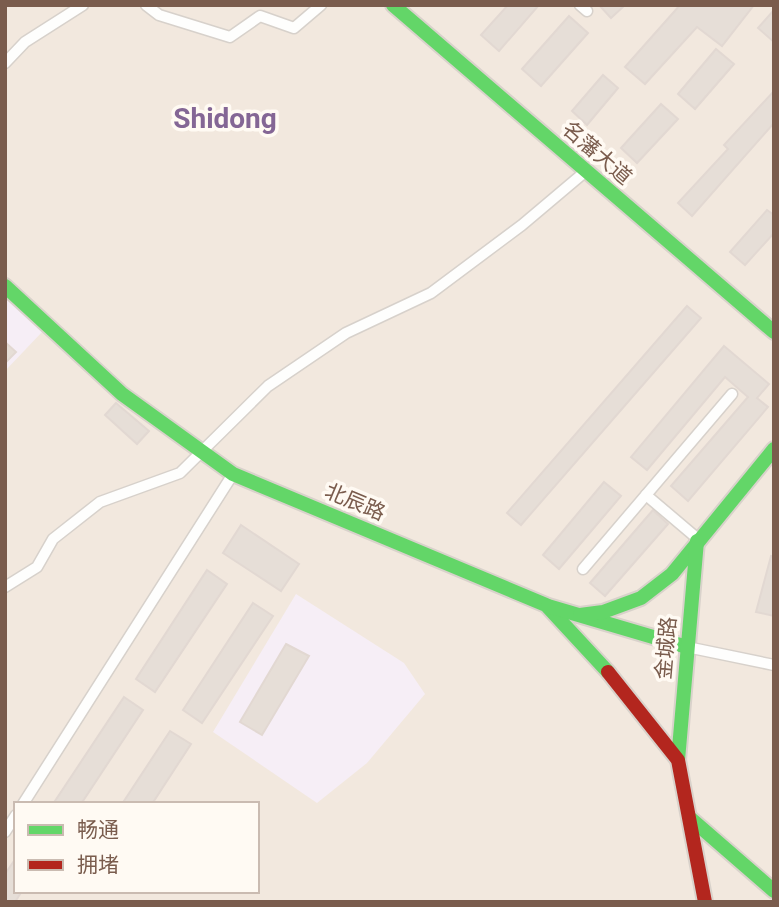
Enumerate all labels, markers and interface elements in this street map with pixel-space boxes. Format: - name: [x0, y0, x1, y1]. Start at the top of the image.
- district label: Shidong: [173, 102, 277, 135]
- street label: 名藩大道: [557, 116, 637, 190]
- street label: 北辰路: [321, 479, 389, 525]
- street label: 金城路: [651, 616, 681, 680]
- legend: [14, 802, 259, 893]
- text: 畅通: [77, 818, 119, 842]
- text: 拥堵: [77, 853, 119, 877]

